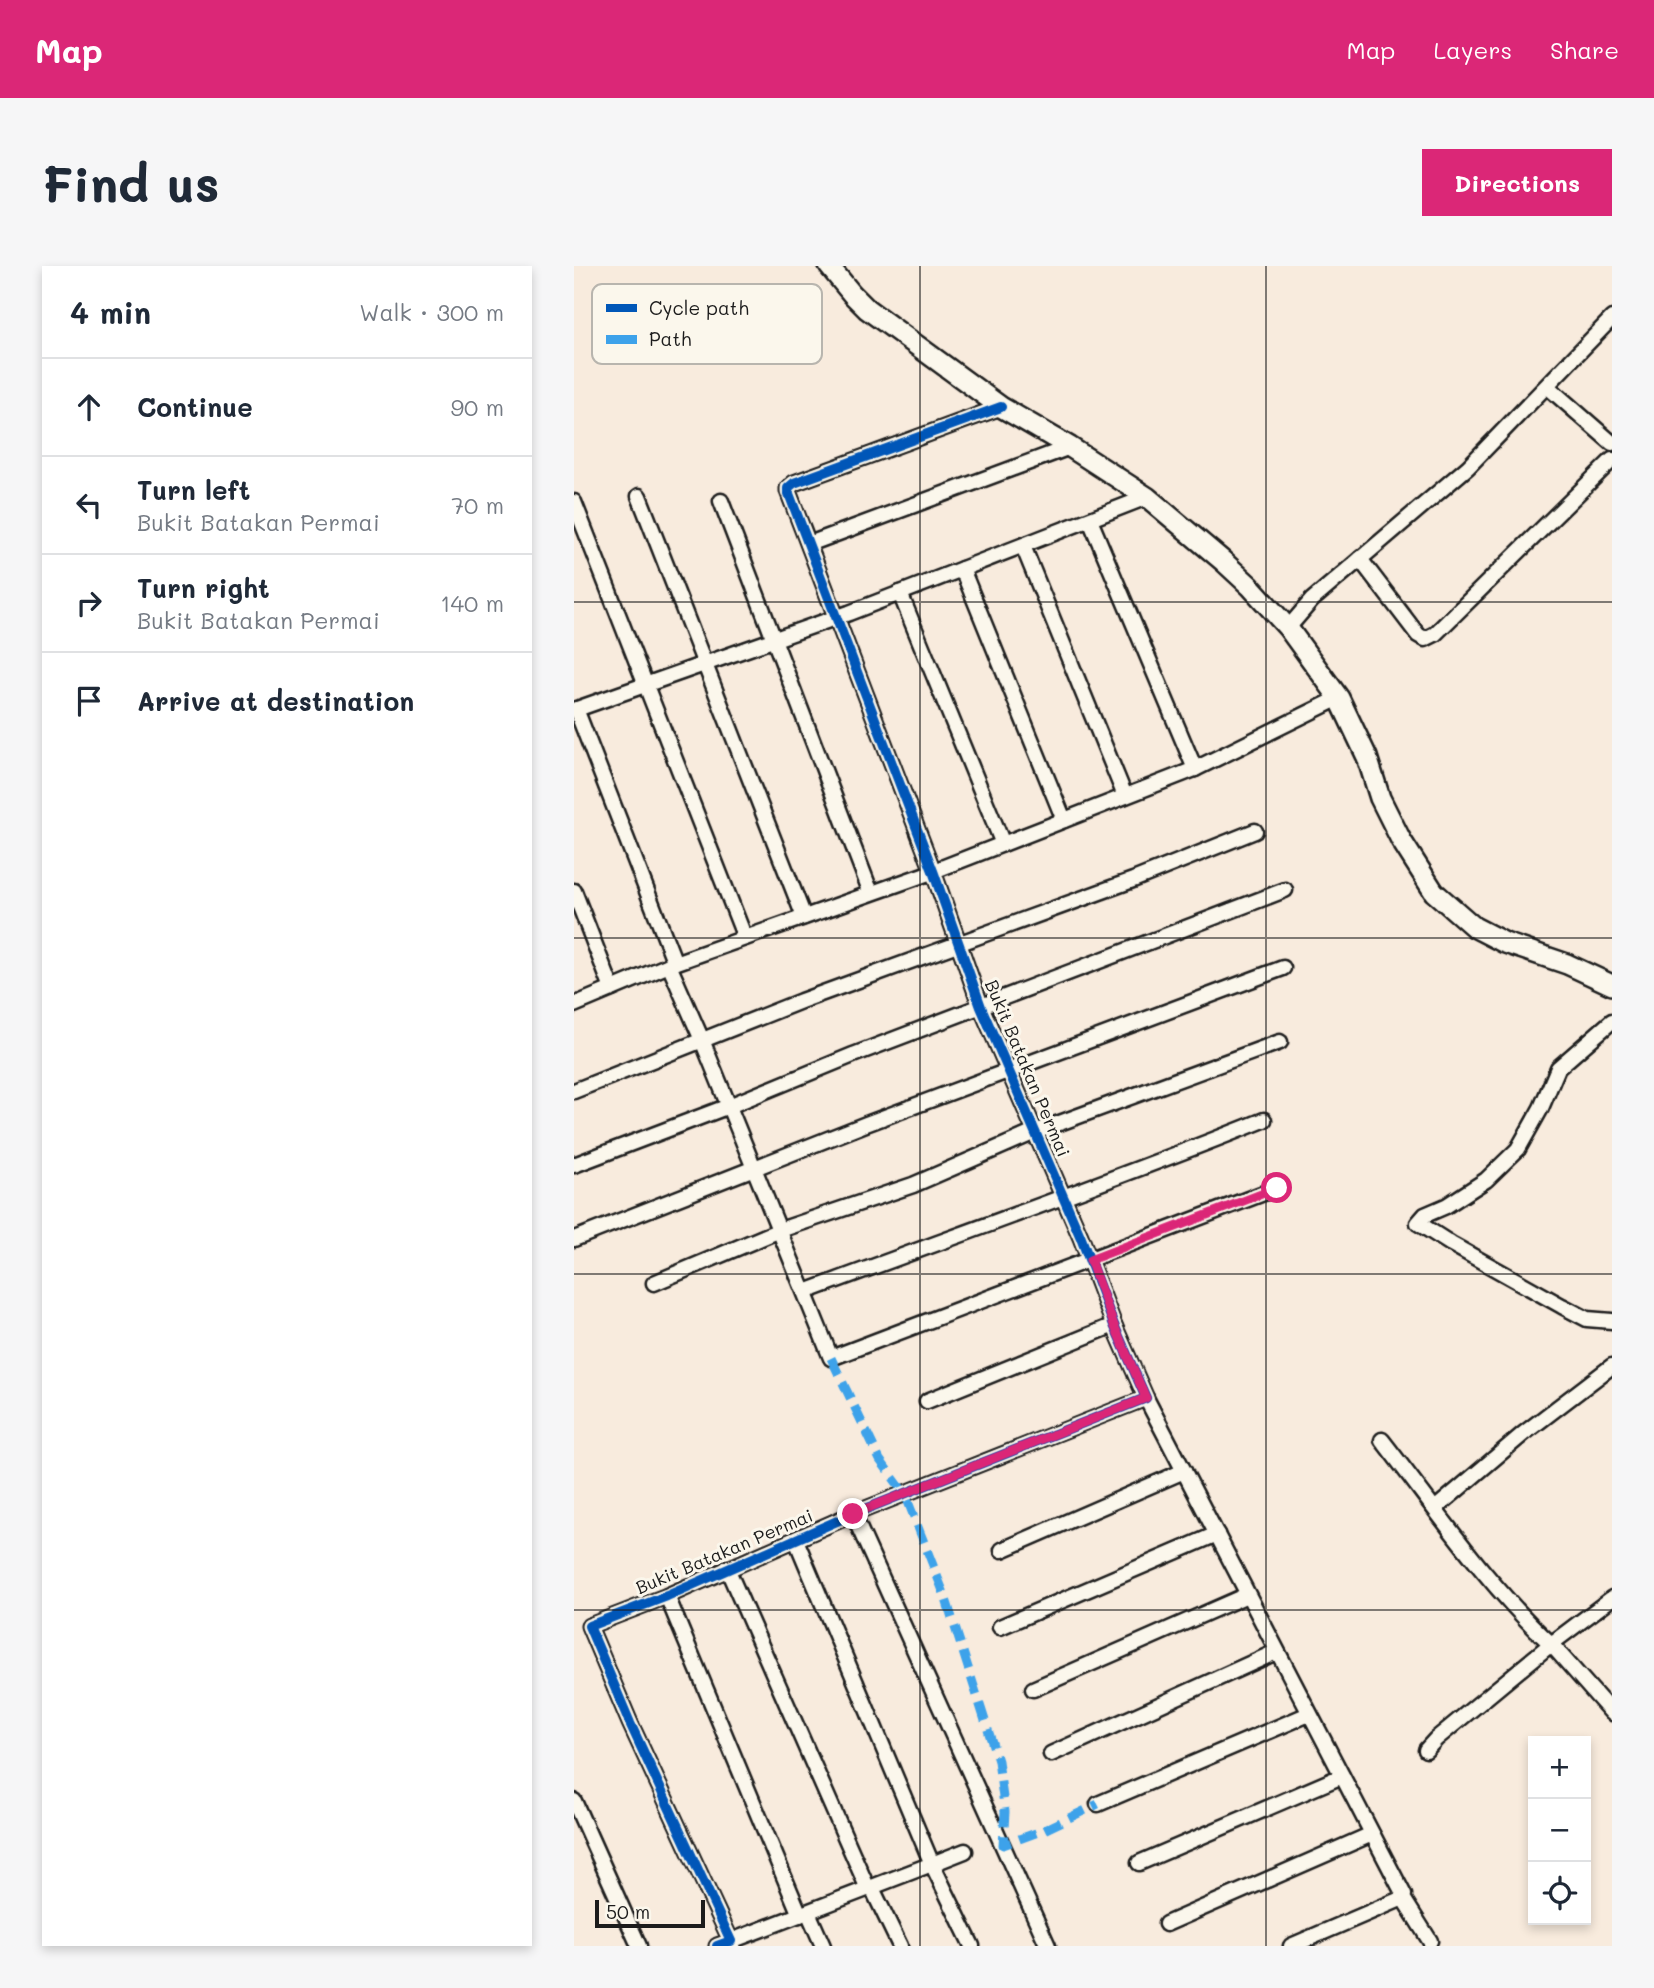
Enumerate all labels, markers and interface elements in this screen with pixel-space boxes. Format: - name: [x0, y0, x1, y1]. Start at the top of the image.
- text: Map: [35, 28, 103, 71]
- text: Map: [1347, 34, 1395, 65]
- text: Layers: [1433, 34, 1512, 65]
- text: Share: [1550, 34, 1619, 65]
- button: Directions: [1422, 149, 1612, 216]
- text: Find us: [42, 151, 220, 214]
- legend: [592, 284, 822, 364]
- text: 4 min: [70, 292, 151, 332]
- text: Cycle path: [649, 295, 749, 320]
- text: Walk · 300 m: [359, 297, 504, 327]
- text: Path: [649, 326, 692, 351]
- icon: ahead: [70, 388, 108, 426]
- text: Continue: [137, 390, 253, 424]
- text: 90 m: [451, 392, 504, 422]
- text: Turn left: [137, 473, 250, 507]
- icon: left: [70, 486, 108, 524]
- text: 70 m: [451, 490, 504, 520]
- text: Bukit Batakan Permai: [137, 507, 380, 537]
- text: Turn right: [137, 571, 270, 605]
- icon: right: [70, 584, 108, 622]
- text: 140 m: [440, 588, 504, 618]
- text: Bukit Batakan Permai: [137, 605, 380, 635]
- icon: arrive: [70, 682, 108, 720]
- text: Arrive at destination: [137, 684, 414, 718]
- street label: Bukit Batakan Permai: [980, 976, 1076, 1160]
- route start: [1261, 1172, 1292, 1203]
- route end: [837, 1498, 868, 1529]
- street label: Bukit Batakan Permai: [632, 1503, 816, 1599]
- map controls: [1528, 1736, 1591, 1925]
- button: +: [1528, 1736, 1591, 1799]
- button: −: [1528, 1799, 1591, 1862]
- button: locate: [1528, 1862, 1591, 1925]
- scale bar: [595, 1897, 705, 1929]
- text: 50 m: [606, 1899, 650, 1924]

